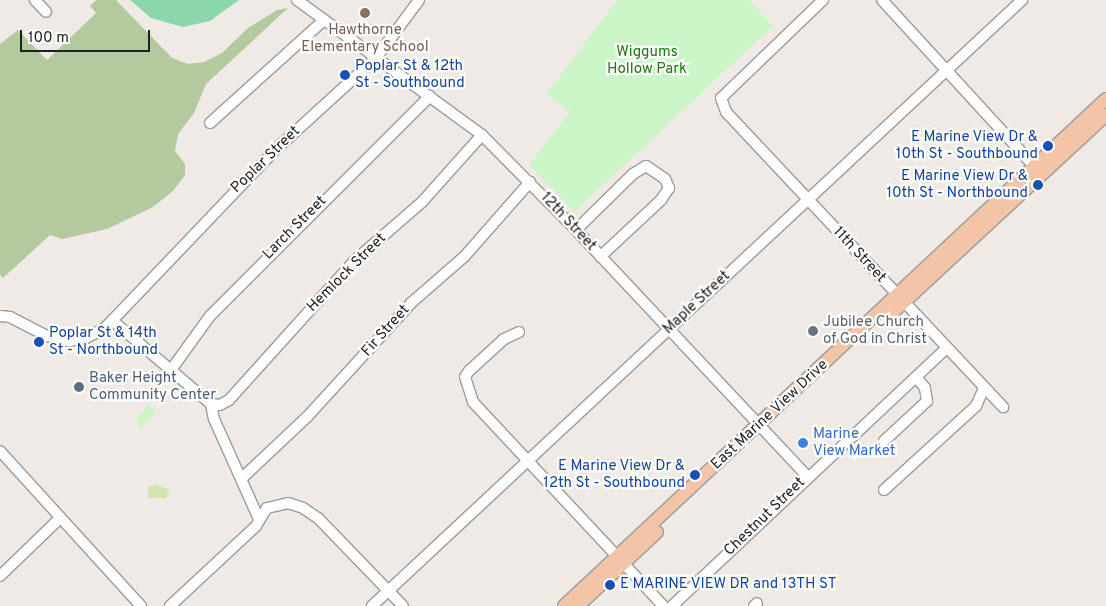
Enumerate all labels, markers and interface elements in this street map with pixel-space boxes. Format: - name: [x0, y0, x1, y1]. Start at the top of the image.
- marker: Hawthorne Elementary School: [359, 7, 371, 19]
- scale bar: [22, 20, 152, 52]
- place label: Hawthorne Elementary School: [301, 21, 429, 56]
- text: 100 m: [28, 29, 69, 48]
- park label: Wiggums Hollow Park: [607, 43, 687, 78]
- place label: Poplar St & 12th St - Southbound: [355, 57, 465, 92]
- marker: Poplar St & 12th St - Southbound: [339, 69, 351, 81]
- street label: Poplar Street: [228, 123, 304, 197]
- place label: E Marine View Dr & 10th St - Southbound: [896, 128, 1038, 163]
- marker: E Marine View Dr & 10th St - Southbound: [1042, 140, 1054, 152]
- place label: E Marine View Dr & 10th St - Northbound: [886, 167, 1028, 202]
- marker: E Marine View Dr & 10th St - Northbound: [1032, 179, 1044, 191]
- street label: 12th Street: [536, 189, 600, 255]
- street label: Larch Street: [259, 192, 331, 264]
- street label: 11th Street: [829, 223, 889, 287]
- street label: Hemlock Street: [304, 230, 390, 316]
- street label: Maple Street: [660, 267, 734, 339]
- street label: Fir Street: [358, 302, 414, 360]
- place label: Jubilee Church of God in Christ: [823, 313, 927, 348]
- place label: Poplar St & 14th St - Northbound: [49, 324, 158, 359]
- marker: Jubilee Church of God in Christ: [807, 325, 819, 337]
- marker: Poplar St & 14th St - Northbound: [33, 336, 45, 348]
- street label: East Marine View Drive: [708, 356, 832, 474]
- place label: Baker Height Community Center: [89, 369, 216, 404]
- marker: Baker Height Community Center: [73, 381, 85, 393]
- place label: Marine View Market: [813, 425, 895, 460]
- marker: Marine View Market: [797, 437, 809, 449]
- place label: E Marine View Dr & 12th St - Southbound: [543, 457, 685, 492]
- marker: E Marine View Dr & 12th St - Southbound: [689, 469, 701, 481]
- street label: Chestnut Street: [721, 474, 809, 560]
- place label: E MARINE VIEW DR and 13TH ST: [620, 576, 837, 594]
- marker: E MARINE VIEW DR and 13TH ST: [604, 579, 616, 591]

